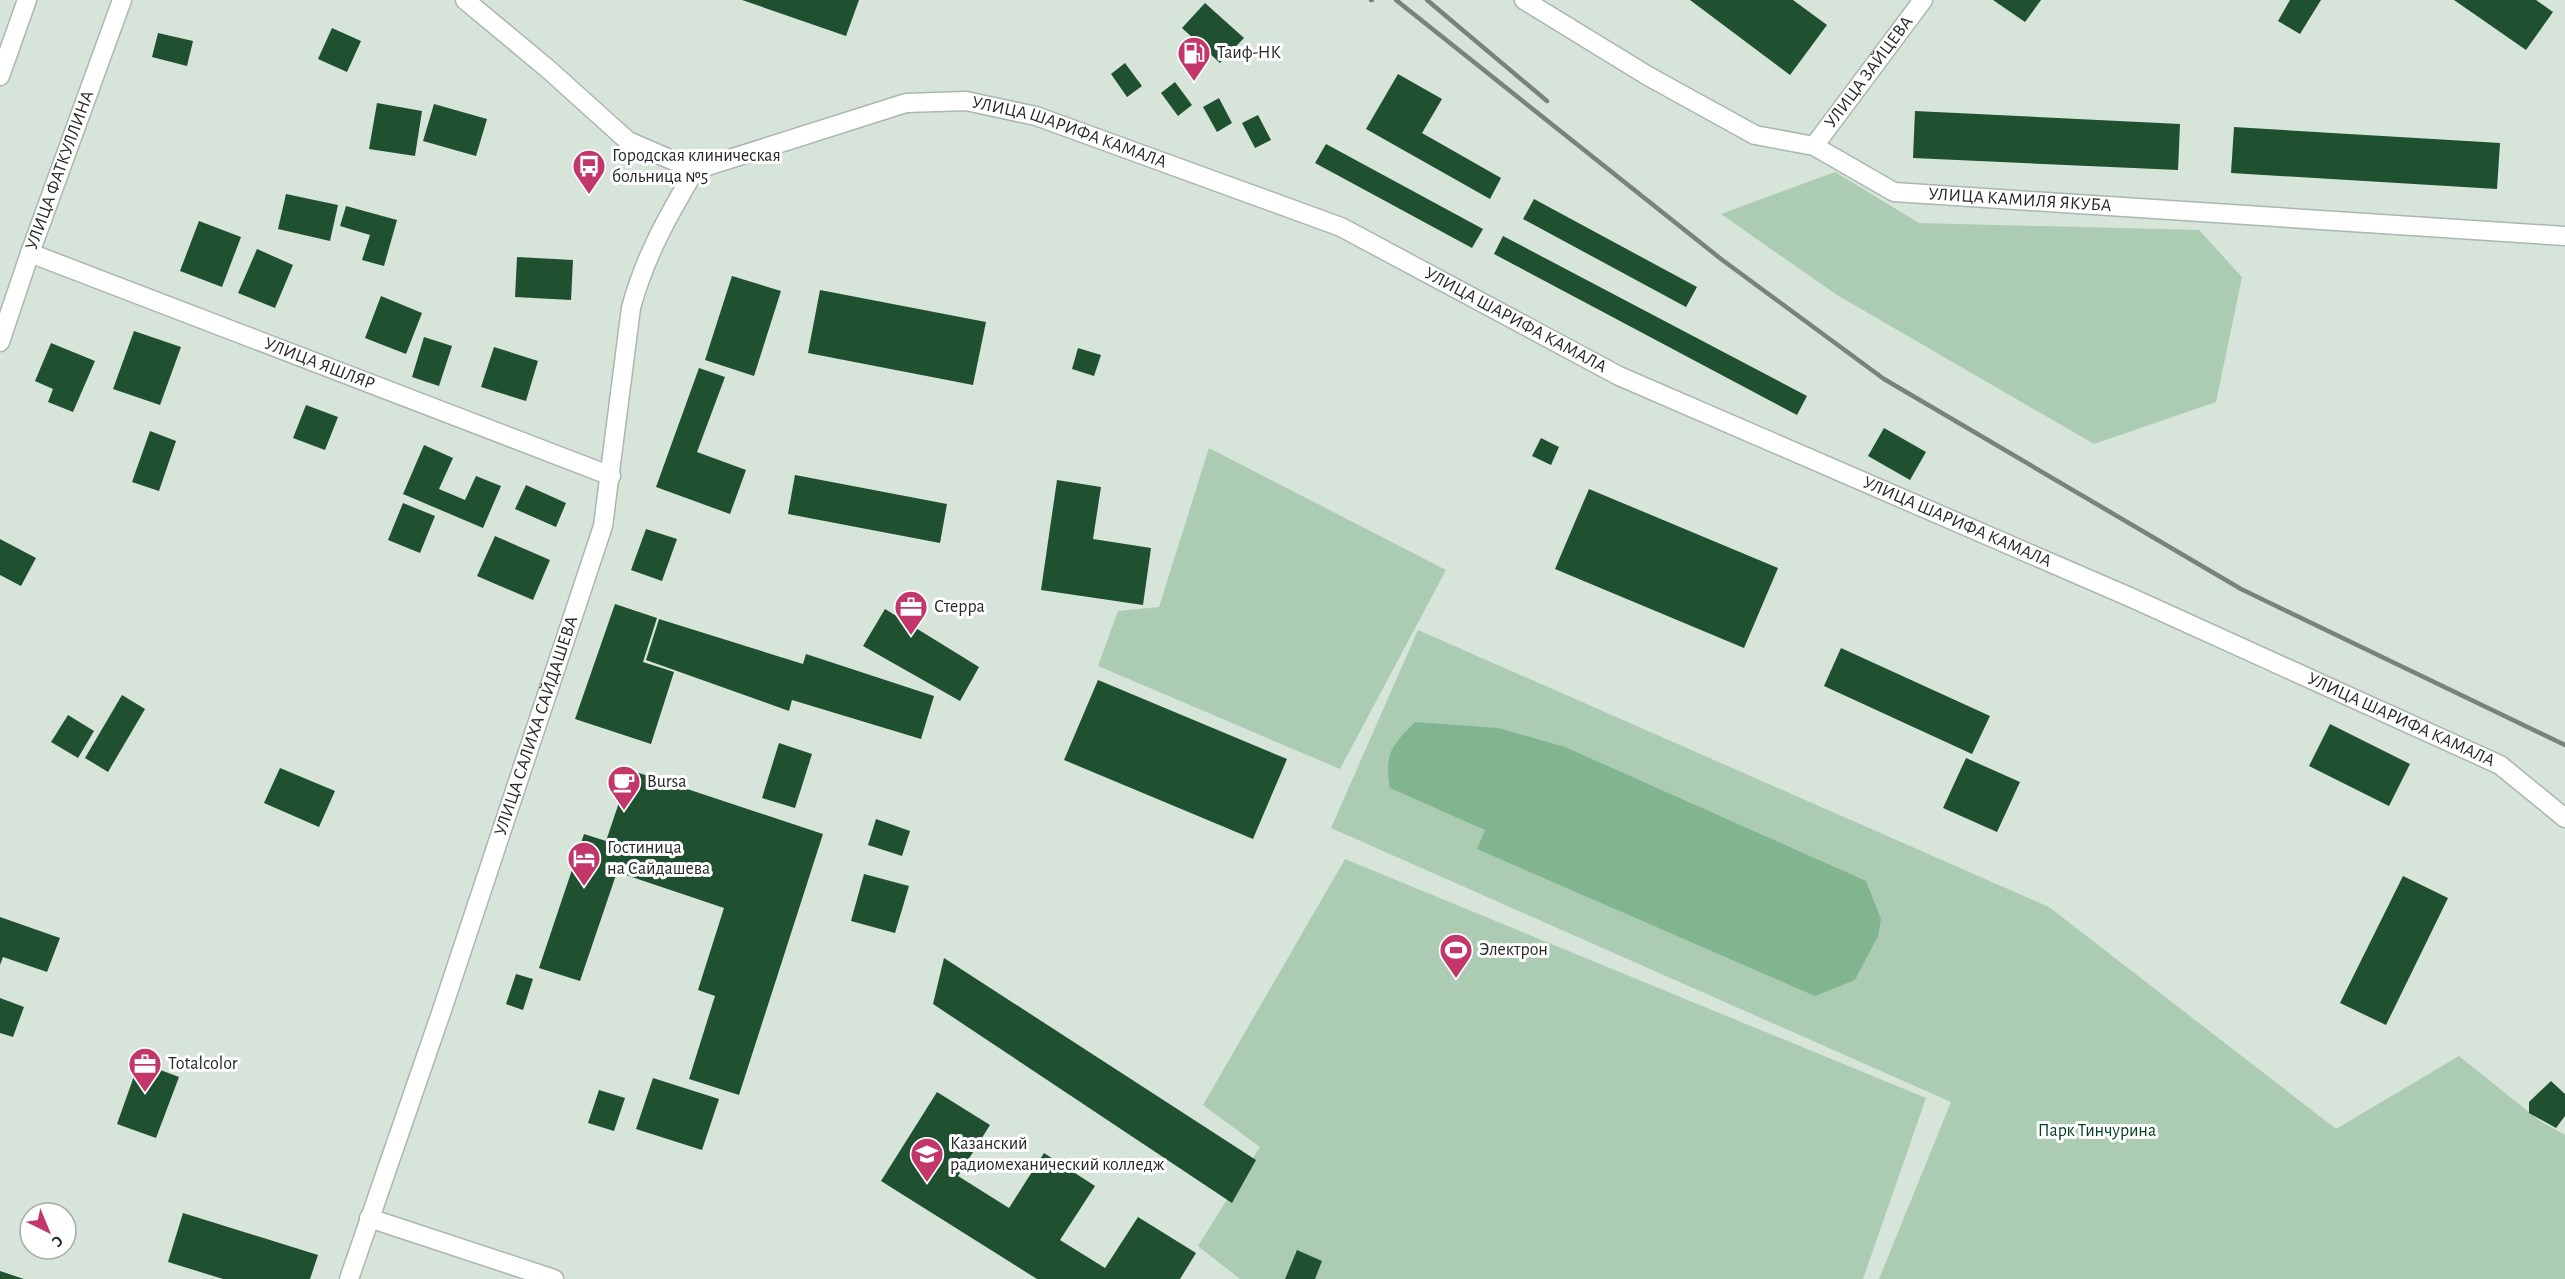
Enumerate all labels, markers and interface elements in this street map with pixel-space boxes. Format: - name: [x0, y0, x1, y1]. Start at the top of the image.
- street label: УЛИЦА ЗАЙЦЕВА: [1822, 13, 1917, 132]
- fuel station icon: Таиф-НК: [1176, 35, 1212, 82]
- place label: Таиф-НК: [1217, 44, 1281, 62]
- street label: УЛИЦА ФАТКУЛЛИНА: [23, 88, 97, 252]
- street label: УЛИЦА ШАРИФА КАМАЛА: [970, 94, 1169, 172]
- place label: Городская клиническая больница №5: [612, 147, 781, 186]
- bus stop icon: Городская клиническая больница №5: [571, 148, 607, 195]
- street label: УЛИЦА КАМИЛЯ ЯКУБА: [1928, 185, 2112, 215]
- street label: УЛИЦА ШАРИФА КАМАЛА: [1421, 264, 1610, 377]
- street label: УЛИЦА ЯШЛЯР: [262, 335, 377, 393]
- street label: УЛИЦА ШАРИФА КАМАЛА: [1860, 474, 2054, 571]
- office icon: Стерра: [893, 589, 929, 636]
- place label: Стерра: [934, 598, 985, 616]
- street label: УЛИЦА САЛИХА САЙДАШЕВА: [492, 613, 582, 838]
- street label: УЛИЦА ШАРИФА КАМАЛА: [2305, 670, 2498, 771]
- cafe icon: Bursa: [606, 764, 642, 811]
- place label: Bursa: [647, 773, 686, 791]
- place label: Гостиница на Сайдашева: [607, 839, 710, 878]
- hotel icon: Гостиница на Сайдашева: [566, 840, 602, 887]
- sports icon: Электрон: [1438, 932, 1474, 979]
- place label: Электрон: [1479, 941, 1548, 959]
- office icon: Totalcolor: [127, 1046, 163, 1093]
- place label: Totalcolor: [168, 1055, 238, 1073]
- park label: Парк Тинчурина: [2038, 1122, 2156, 1140]
- place label: Казанский радиомеханический колледж: [950, 1135, 1165, 1174]
- school or university icon: Казанский радиомеханический колледж: [909, 1136, 945, 1183]
- north arrow: [18, 1201, 78, 1261]
- text: С: [49, 1232, 66, 1250]

